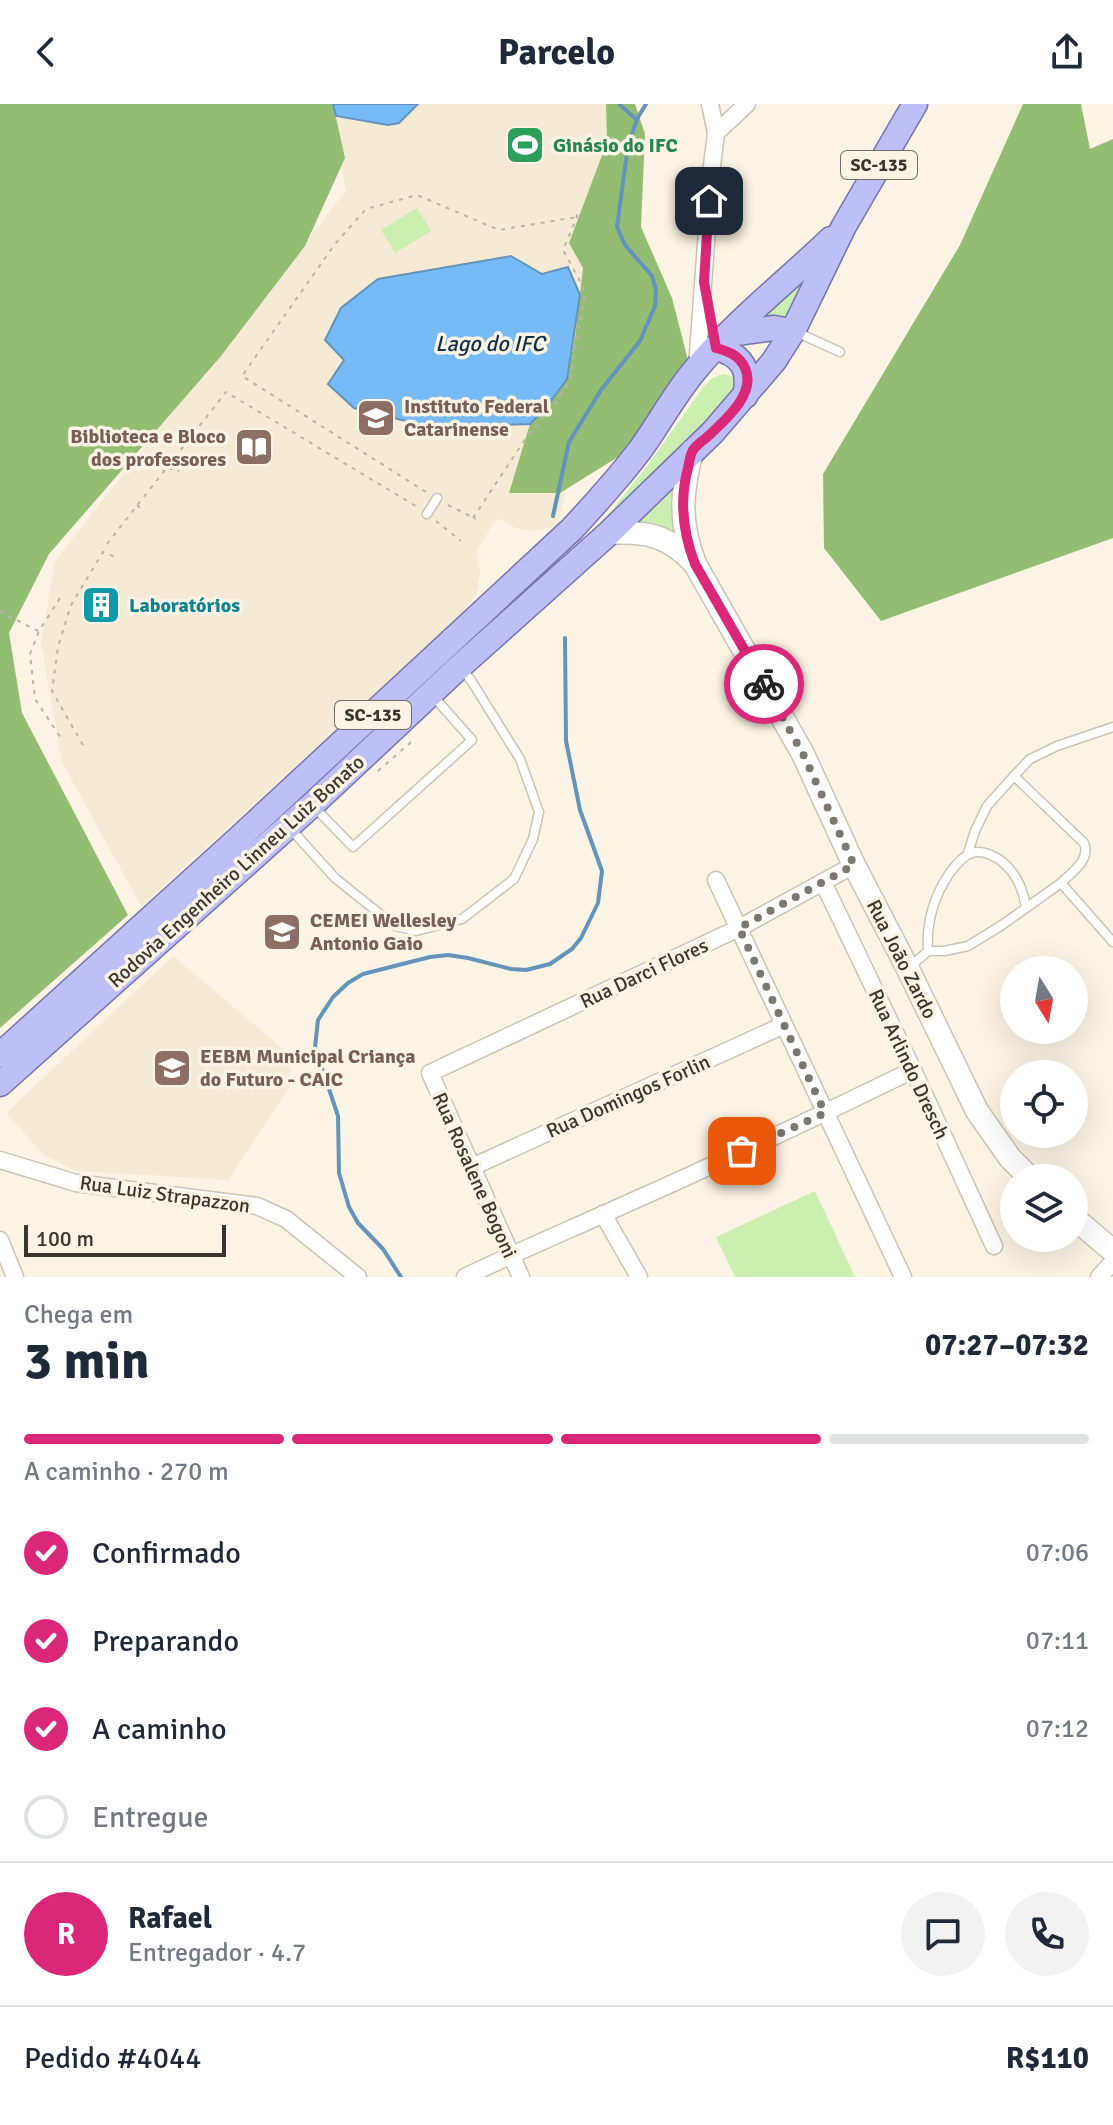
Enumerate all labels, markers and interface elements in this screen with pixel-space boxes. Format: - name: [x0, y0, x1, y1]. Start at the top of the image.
- icon: back: [24, 30, 68, 74]
- text: Parcelo: [498, 30, 615, 75]
- icon: share: [1045, 30, 1089, 74]
- sports icon: Ginásio do IFC: [504, 124, 546, 166]
- place label: Ginásio do IFC: [553, 133, 678, 158]
- road number: SC-135: [841, 151, 917, 179]
- pin: [675, 167, 743, 235]
- icon: home: [687, 179, 731, 223]
- water label: Lago do IFC: [435, 330, 547, 357]
- place label: Instituto Federal Catarinense: [404, 394, 549, 442]
- school or university icon: Instituto Federal Catarinense: [355, 397, 397, 439]
- place label: Biblioteca e Bloco dos professores: [70, 424, 226, 472]
- library icon: Biblioteca e Bloco dos professores: [233, 426, 275, 468]
- building icon: Laboratórios: [80, 584, 122, 626]
- place label: Laboratórios: [129, 593, 240, 618]
- courier: [724, 644, 804, 724]
- icon: bike: [742, 662, 786, 706]
- road number: SC-135: [335, 701, 411, 729]
- street label: Rodovia Engenheiro Linneu Luiz Bonato: [103, 750, 370, 993]
- street label: Rua João Zardo: [861, 895, 942, 1023]
- place label: CEMEI Wellesley Antonio Gaio: [310, 908, 456, 956]
- school or university icon: CEMEI Wellesley Antonio Gaio: [261, 911, 303, 953]
- street label: Rua Darci Flores: [576, 933, 713, 1014]
- north arrow: [1000, 956, 1088, 1044]
- map controls: [1000, 956, 1088, 1252]
- street label: Rua Arlindo Dresch: [863, 985, 954, 1143]
- place label: EEBM Municipal Criança do Futuro - CAIC: [200, 1044, 416, 1092]
- school or university icon: EEBM Municipal Criança do Futuro - CAIC: [151, 1047, 193, 1089]
- street label: Rua Domingos Forlin: [542, 1049, 714, 1144]
- button: locate: [1000, 1060, 1088, 1148]
- street label: Rua Rosalene Bogoni: [427, 1088, 522, 1262]
- pin: [708, 1117, 776, 1185]
- icon: bag: [720, 1129, 764, 1173]
- button: layers: [1000, 1164, 1088, 1252]
- street label: Rua Luiz Strapazzon: [78, 1170, 252, 1219]
- scale bar: [24, 1221, 226, 1257]
- text: 100 m: [36, 1225, 94, 1252]
- text: Chega em: [24, 1299, 133, 1331]
- text: 07:27–07:32: [925, 1327, 1089, 1364]
- text: 3 min: [24, 1329, 150, 1393]
- text: A caminho · 270 m: [24, 1456, 229, 1488]
- icon: check: [24, 1531, 68, 1575]
- text: Confirmado: [92, 1535, 241, 1572]
- text: 07:06: [1026, 1537, 1089, 1569]
- icon: check: [24, 1619, 68, 1663]
- text: Preparando: [92, 1623, 239, 1660]
- text: 07:11: [1026, 1625, 1089, 1657]
- icon: check: [24, 1707, 68, 1751]
- text: A caminho: [92, 1711, 227, 1748]
- text: 07:12: [1026, 1713, 1089, 1745]
- text: Entregue: [92, 1799, 209, 1836]
- button: chat: [901, 1892, 985, 1976]
- button: phone: [1005, 1892, 1089, 1976]
- text: Rafael: [128, 1900, 212, 1937]
- text: R: [57, 1916, 75, 1953]
- text: Entregador · 4.7: [128, 1937, 306, 1969]
- text: Pedido #4044: [24, 2040, 201, 2077]
- text: R$110: [1006, 2040, 1089, 2077]

